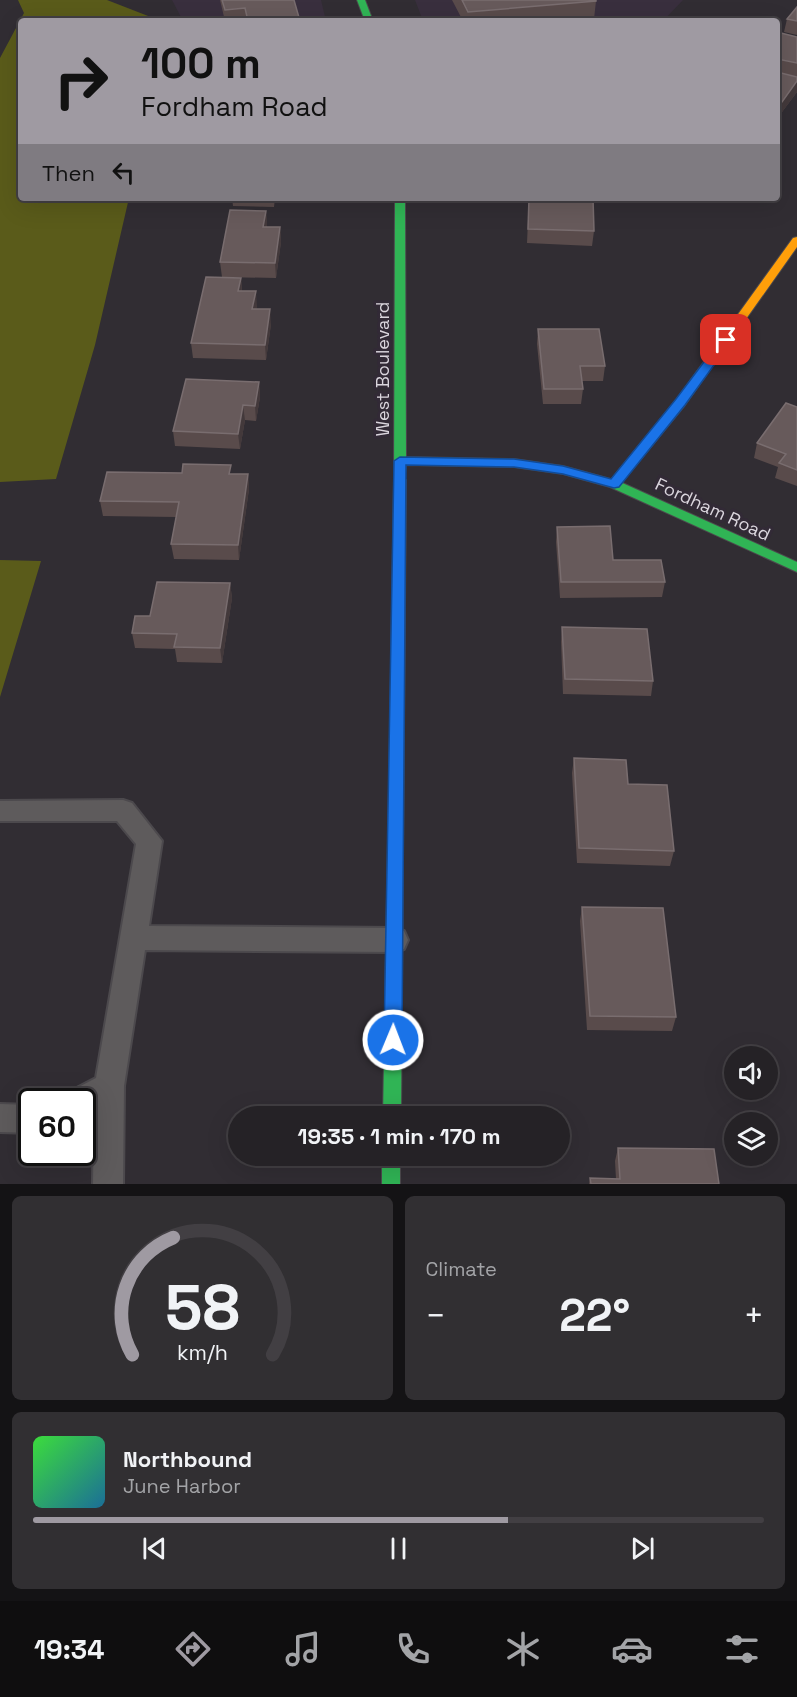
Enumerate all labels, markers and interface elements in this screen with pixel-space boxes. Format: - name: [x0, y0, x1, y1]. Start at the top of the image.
- text: 100 m: [141, 37, 261, 90]
- icon: right: [42, 42, 120, 120]
- text: Fordham Road: [141, 89, 328, 124]
- icon: left: [107, 156, 140, 189]
- text: Then: [42, 159, 95, 187]
- street label: West Boulevard: [371, 302, 394, 436]
- pin: [700, 314, 751, 365]
- icon: arrive: [709, 323, 742, 356]
- street label: Fordham Road: [652, 472, 774, 546]
- position arrow: [361, 1008, 425, 1072]
- map controls: [724, 1046, 778, 1166]
- button: sound: [724, 1046, 778, 1100]
- speed limit sign: 60: [18, 1088, 96, 1166]
- button: layers: [724, 1112, 778, 1166]
- text: 19:35 · 1 min · 170 m: [297, 1122, 501, 1150]
- text: Climate: [426, 1256, 497, 1282]
- text: 58: [165, 1268, 240, 1347]
- text: 22°: [559, 1287, 630, 1344]
- text: −: [426, 1295, 446, 1337]
- text: +: [744, 1295, 764, 1337]
- text: km/h: [177, 1339, 228, 1366]
- text: Northbound: [123, 1445, 252, 1473]
- text: June Harbor: [123, 1473, 241, 1499]
- icon: previous: [138, 1532, 171, 1565]
- icon: pause: [382, 1532, 415, 1565]
- icon: next: [626, 1532, 659, 1565]
- icon: directions: [172, 1628, 214, 1670]
- icon: music: [282, 1628, 324, 1670]
- icon: phone: [392, 1628, 434, 1670]
- icon: climate: [502, 1628, 544, 1670]
- icon: car: [611, 1628, 653, 1670]
- icon: filters: [721, 1628, 763, 1670]
- text: 19:34: [34, 1632, 104, 1667]

